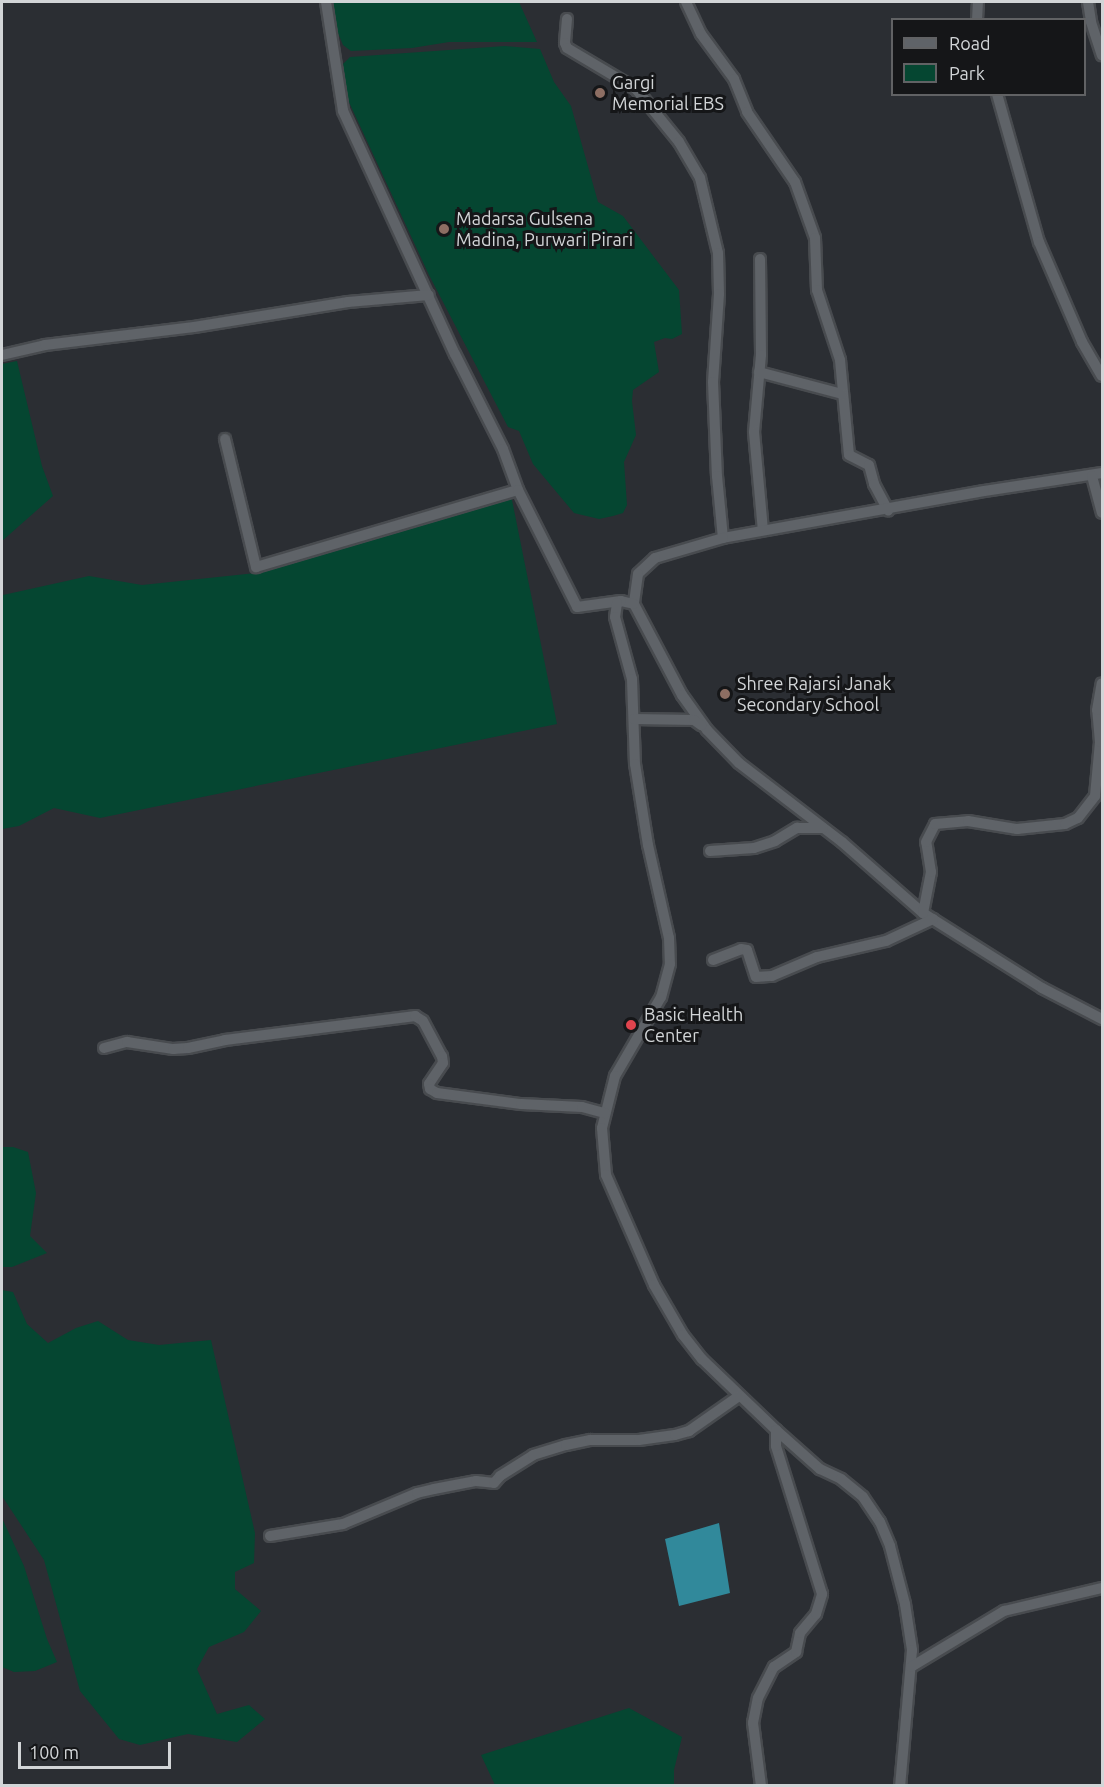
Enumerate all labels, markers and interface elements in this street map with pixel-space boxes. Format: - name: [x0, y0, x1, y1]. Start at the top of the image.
- legend: [891, 18, 1086, 96]
- text: Road: [949, 33, 991, 53]
- text: Park: [949, 63, 985, 83]
- place label: Gargi Memorial EBS: [612, 72, 724, 115]
- marker: Gargi Memorial EBS: [593, 86, 607, 100]
- place label: Madarsa Gulsena Madina, Purwari Pirari: [456, 208, 633, 250]
- marker: Madarsa Gulsena Madina, Purwari Pirari: [437, 222, 451, 236]
- place label: Shree Rajarsi Janak Secondary School: [737, 673, 891, 716]
- marker: Shree Rajarsi Janak Secondary School: [718, 687, 732, 701]
- place label: Basic Health Center: [644, 1004, 743, 1046]
- marker: Basic Health Center: [622, 1016, 640, 1034]
- scale bar: [21, 1730, 174, 1768]
- text: 100 m: [29, 1742, 79, 1762]

